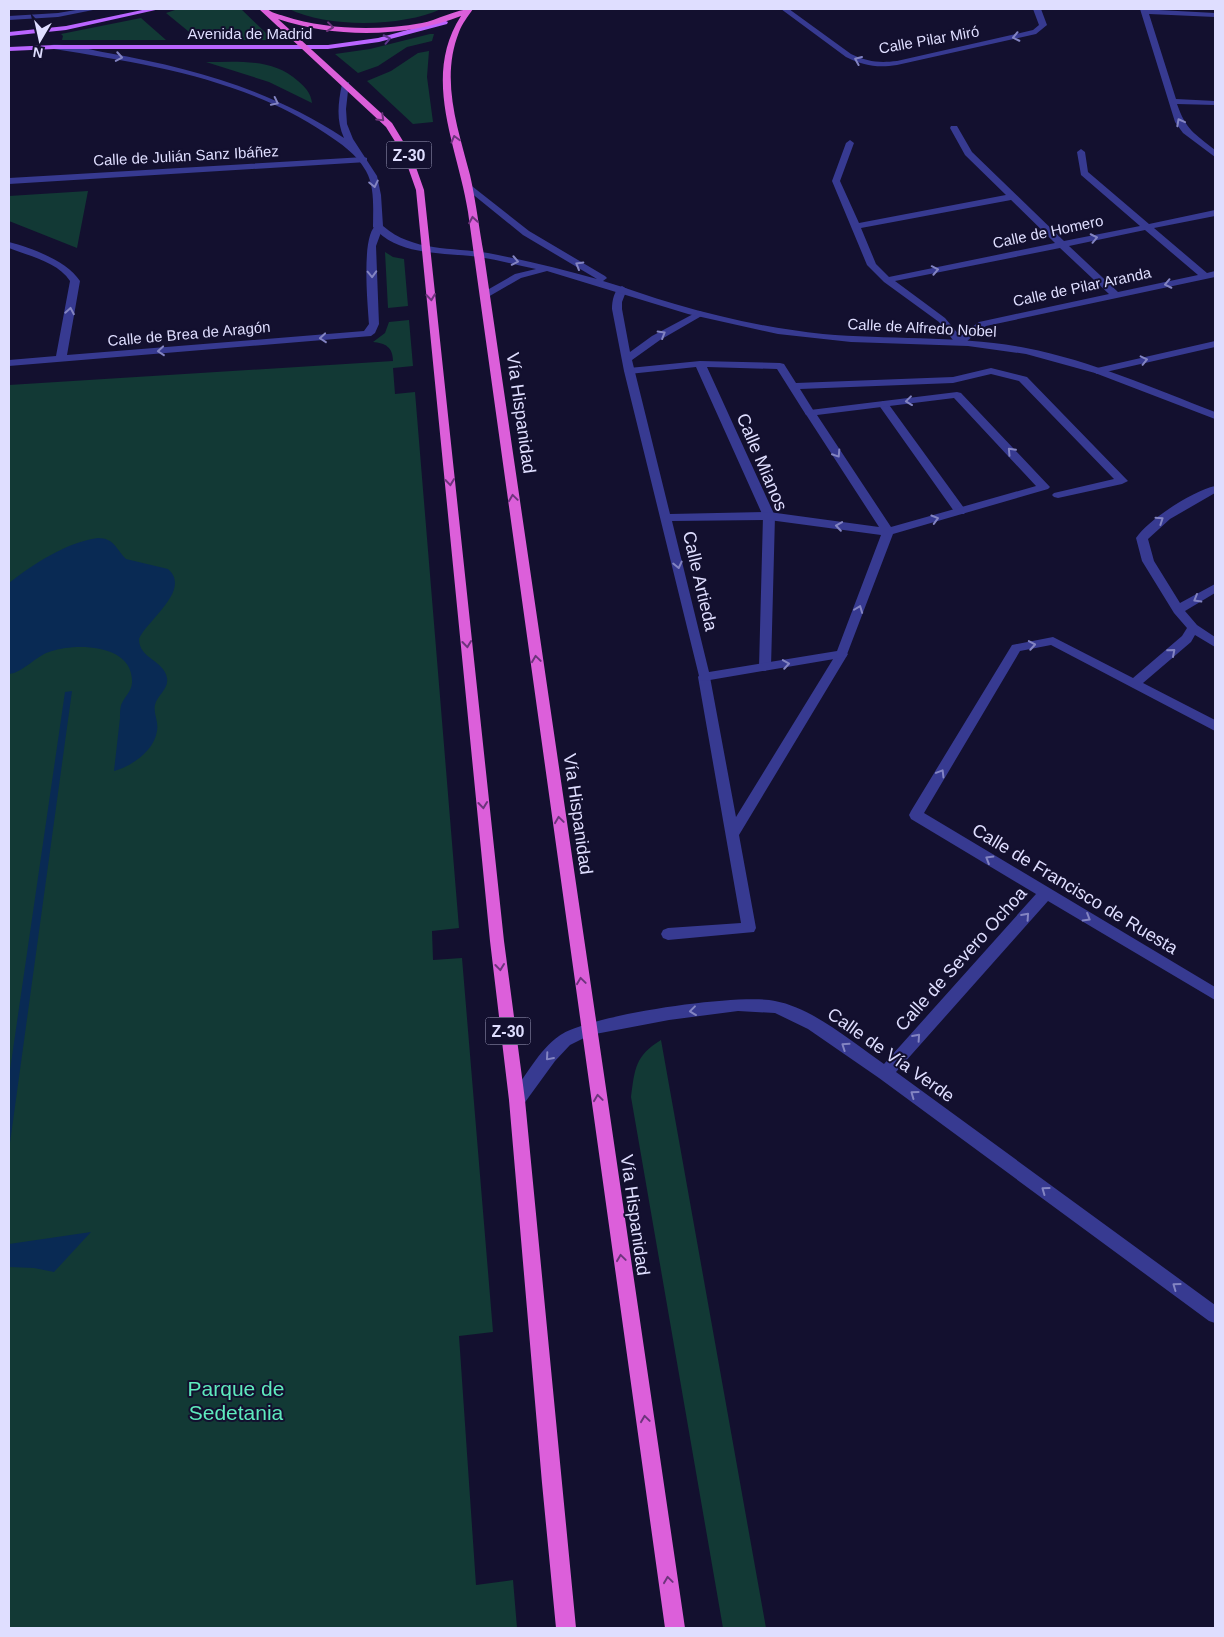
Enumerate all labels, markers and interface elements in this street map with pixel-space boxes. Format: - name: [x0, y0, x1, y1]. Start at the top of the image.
- north arrow: [15, 15, 65, 65]
- one-way arrow: [326, 21, 334, 32]
- street label: Calle Pilar Miró: [877, 22, 980, 57]
- street label: Avenida de Madrid: [188, 25, 312, 42]
- one-way arrow: [1012, 32, 1021, 42]
- one-way arrow: [382, 34, 391, 45]
- text: N: [32, 44, 44, 62]
- one-way arrow: [115, 52, 124, 62]
- one-way arrow: [854, 55, 863, 66]
- one-way arrow: [270, 96, 279, 106]
- one-way arrow: [376, 112, 385, 121]
- one-way arrow: [1176, 118, 1186, 127]
- one-way arrow: [451, 136, 461, 144]
- street label: Calle de Julián Sanz Ibáñez: [93, 142, 279, 169]
- road number: Z-30: [386, 142, 432, 168]
- one-way arrow: [369, 180, 379, 189]
- street label: Calle de Homero: [991, 211, 1105, 252]
- one-way arrow: [469, 216, 479, 225]
- one-way arrow: [1089, 233, 1098, 244]
- one-way arrow: [511, 256, 519, 266]
- one-way arrow: [576, 261, 585, 271]
- street label: Calle de Pilar Aranda: [1011, 263, 1153, 309]
- one-way arrow: [930, 266, 939, 276]
- one-way arrow: [367, 270, 378, 278]
- one-way arrow: [1163, 278, 1172, 289]
- one-way arrow: [425, 294, 436, 302]
- one-way arrow: [64, 307, 74, 316]
- street label: Calle de Alfredo Nobel: [847, 315, 997, 340]
- street label: Calle de Brea de Aragón: [107, 318, 271, 349]
- one-way arrow: [657, 331, 666, 341]
- one-way arrow: [319, 333, 327, 344]
- one-way arrow: [157, 346, 165, 357]
- street label: Vía Hispanidad: [503, 351, 539, 475]
- one-way arrow: [1140, 355, 1149, 366]
- one-way arrow: [905, 395, 913, 406]
- street label: Calle Mianos: [732, 410, 792, 514]
- one-way arrow: [831, 448, 840, 458]
- one-way arrow: [1007, 448, 1016, 457]
- one-way arrow: [444, 478, 455, 486]
- one-way arrow: [508, 494, 519, 502]
- one-way arrow: [930, 514, 938, 524]
- one-way arrow: [1155, 517, 1164, 526]
- one-way arrow: [835, 521, 843, 532]
- street label: Calle Artieda: [679, 529, 721, 634]
- one-way arrow: [672, 561, 683, 570]
- one-way arrow: [1193, 593, 1202, 603]
- one-way arrow: [853, 605, 863, 614]
- one-way arrow: [461, 640, 472, 648]
- one-way arrow: [1028, 640, 1037, 651]
- one-way arrow: [1167, 648, 1176, 657]
- one-way arrow: [531, 654, 542, 662]
- one-way arrow: [781, 659, 790, 669]
- street label: Vía Hispanidad: [560, 752, 596, 876]
- one-way arrow: [934, 769, 944, 778]
- one-way arrow: [477, 802, 488, 810]
- one-way arrow: [554, 815, 564, 824]
- street label: Calle de Francisco de Ruesta: [969, 820, 1182, 959]
- one-way arrow: [985, 855, 994, 865]
- street label: Calle de Severo Ochoa: [891, 882, 1031, 1035]
- one-way arrow: [1020, 912, 1029, 921]
- one-way arrow: [1082, 912, 1091, 922]
- one-way arrow: [494, 963, 505, 971]
- one-way arrow: [577, 976, 587, 985]
- street label: Calle de Vía Verde: [824, 1004, 958, 1106]
- one-way arrow: [689, 1005, 697, 1016]
- road number: Z-30: [486, 1018, 530, 1044]
- one-way arrow: [912, 1033, 921, 1042]
- one-way arrow: [841, 1043, 850, 1052]
- one-way arrow: [546, 1051, 555, 1060]
- one-way arrow: [910, 1091, 920, 1100]
- one-way arrow: [593, 1093, 604, 1101]
- street label: Vía Hispanidad: [617, 1153, 653, 1277]
- one-way arrow: [1041, 1187, 1051, 1196]
- one-way arrow: [617, 1254, 627, 1263]
- one-way arrow: [1173, 1284, 1182, 1292]
- park label: Parque de Sedetania: [188, 1377, 284, 1424]
- one-way arrow: [640, 1415, 650, 1424]
- one-way arrow: [663, 1576, 674, 1584]

